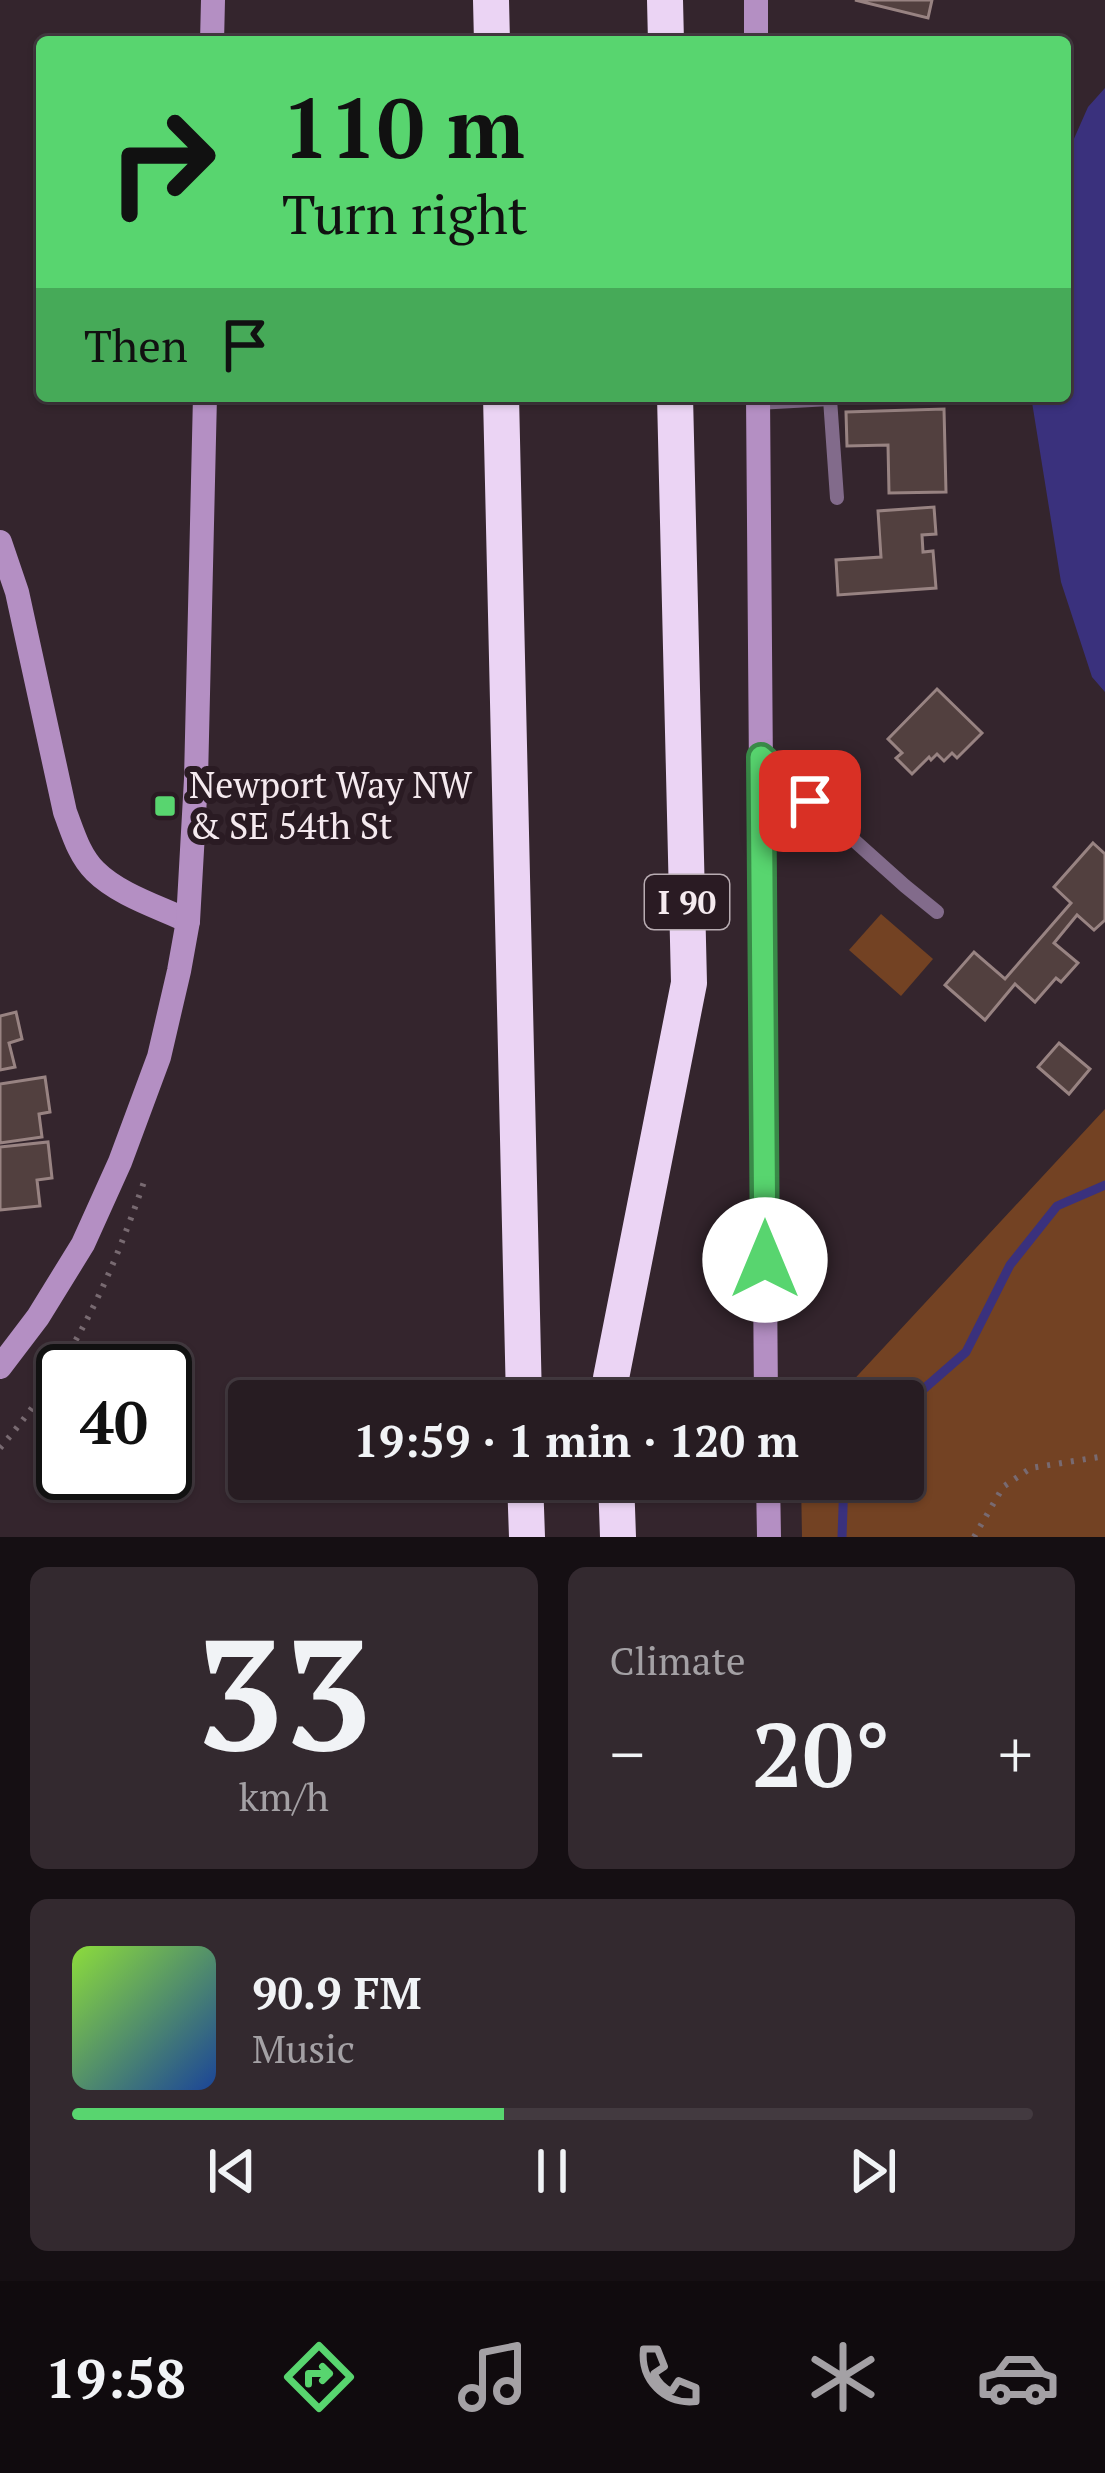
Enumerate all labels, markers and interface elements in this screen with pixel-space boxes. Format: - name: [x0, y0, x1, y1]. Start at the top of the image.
- text: 110 m: [282, 71, 525, 182]
- icon: right: [84, 84, 240, 240]
- text: Turn right: [282, 178, 528, 249]
- icon: arrive: [212, 312, 278, 378]
- text: Then: [84, 315, 188, 375]
- pin: [759, 750, 861, 852]
- place label: Newport Way NW & SE 54th St: [189, 761, 473, 849]
- icon: arrive: [777, 768, 843, 834]
- marker: Newport Way NW & SE 54th St: [152, 793, 178, 819]
- road number: I 90: [645, 875, 729, 929]
- position arrow: [702, 1197, 828, 1323]
- speed limit sign: 40: [36, 1344, 192, 1500]
- text: 19:59 · 1 min · 120 m: [353, 1410, 799, 1470]
- text: 33: [196, 1588, 372, 1795]
- text: Climate: [610, 1634, 746, 1686]
- text: 20°: [752, 1693, 891, 1813]
- text: −: [610, 1709, 645, 1797]
- text: +: [998, 1709, 1033, 1797]
- text: km/h: [239, 1770, 329, 1822]
- text: 90.9 FM: [252, 1962, 421, 2022]
- text: Music: [252, 2022, 355, 2074]
- icon: previous: [199, 2138, 265, 2204]
- icon: pause: [519, 2138, 585, 2204]
- icon: next: [840, 2138, 906, 2204]
- icon: directions: [277, 2335, 361, 2419]
- icon: music: [451, 2335, 535, 2419]
- icon: phone: [626, 2335, 710, 2419]
- icon: climate: [801, 2335, 885, 2419]
- icon: car: [976, 2335, 1060, 2419]
- text: 19:58: [45, 2342, 186, 2413]

